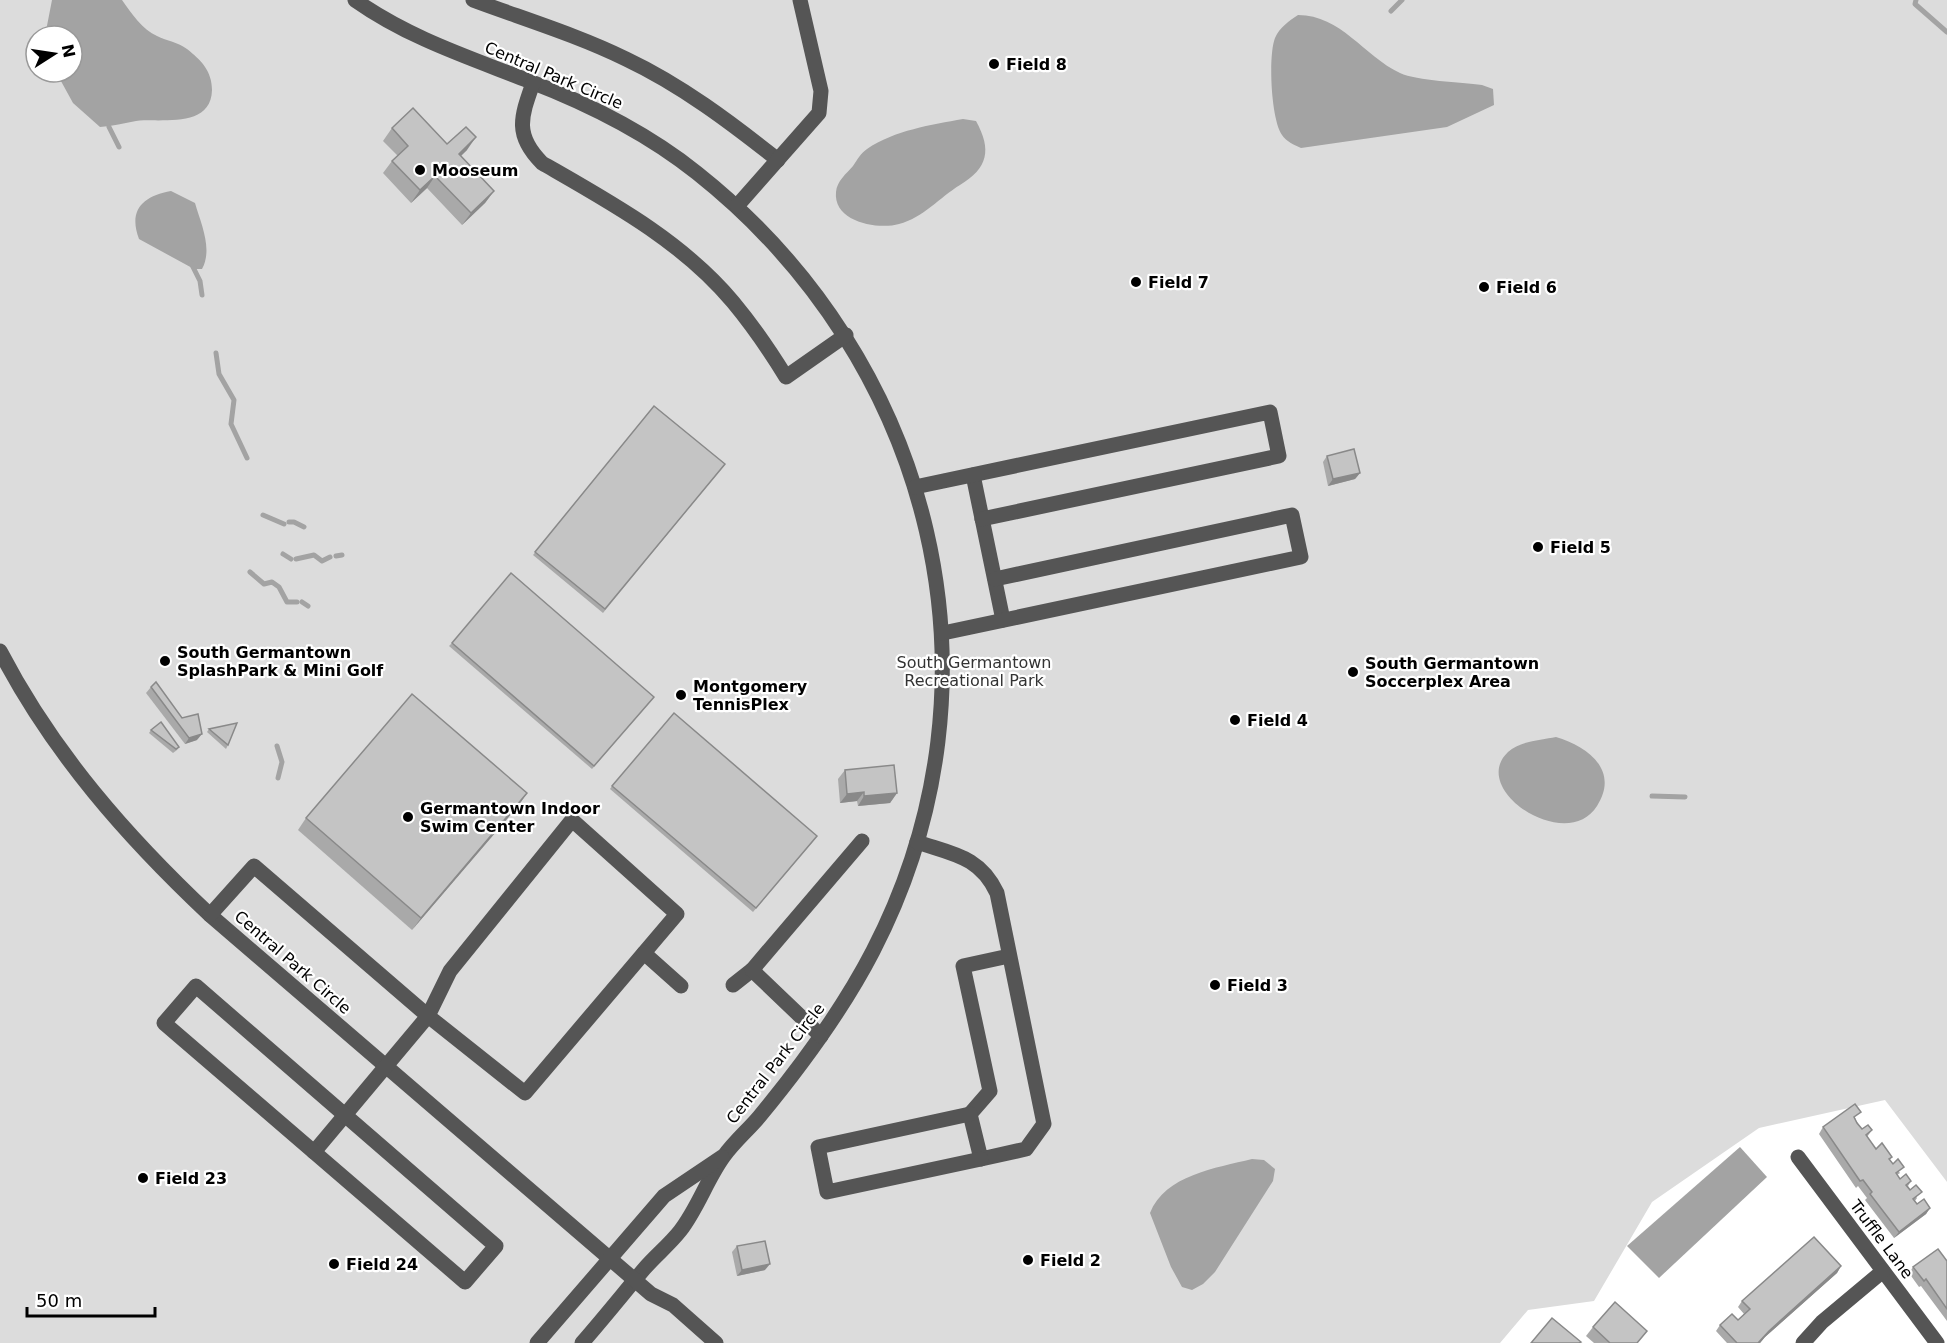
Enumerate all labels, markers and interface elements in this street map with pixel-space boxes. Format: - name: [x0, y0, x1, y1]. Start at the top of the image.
- north arrow: [24, 24, 84, 84]
- street label: Central Park Circle: [482, 38, 626, 113]
- text: N: [57, 42, 79, 60]
- place label: Field 8: [1006, 55, 1067, 74]
- marker: Field 8: [987, 57, 1001, 71]
- place label: Mooseum: [432, 161, 518, 180]
- marker: Mooseum: [413, 163, 427, 177]
- place label: Field 7: [1148, 273, 1209, 292]
- marker: Field 7: [1129, 275, 1143, 289]
- place label: Field 6: [1496, 278, 1557, 297]
- marker: Field 6: [1477, 280, 1491, 294]
- place label: Field 5: [1550, 538, 1611, 557]
- marker: Field 5: [1531, 540, 1545, 554]
- place label: South Germantown SplashPark & Mini Golf: [177, 643, 384, 680]
- park label: South Germantown Recreational Park: [897, 653, 1051, 690]
- marker: South Germantown SplashPark & Mini Golf: [158, 654, 172, 668]
- place label: South Germantown Soccerplex Area: [1365, 654, 1539, 691]
- marker: South Germantown Soccerplex Area: [1346, 665, 1360, 679]
- place label: Montgomery TennisPlex: [693, 677, 808, 714]
- marker: Montgomery TennisPlex: [674, 688, 688, 702]
- place label: Field 4: [1247, 711, 1308, 730]
- marker: Field 4: [1228, 713, 1242, 727]
- place label: Germantown Indoor Swim Center: [420, 799, 600, 836]
- marker: Germantown Indoor Swim Center: [401, 810, 415, 824]
- street label: Central Park Circle: [231, 907, 355, 1018]
- place label: Field 3: [1227, 976, 1288, 995]
- marker: Field 3: [1208, 978, 1222, 992]
- street label: Central Park Circle: [722, 999, 828, 1127]
- place label: Field 23: [155, 1169, 227, 1188]
- marker: Field 23: [136, 1171, 150, 1185]
- street label: Truffle Lane: [1845, 1196, 1917, 1282]
- place label: Field 2: [1040, 1251, 1101, 1270]
- marker: Field 2: [1021, 1253, 1035, 1267]
- place label: Field 24: [346, 1255, 418, 1274]
- marker: Field 24: [327, 1257, 341, 1271]
- scale bar: [27, 1280, 154, 1318]
- text: 50 m: [36, 1290, 82, 1311]

